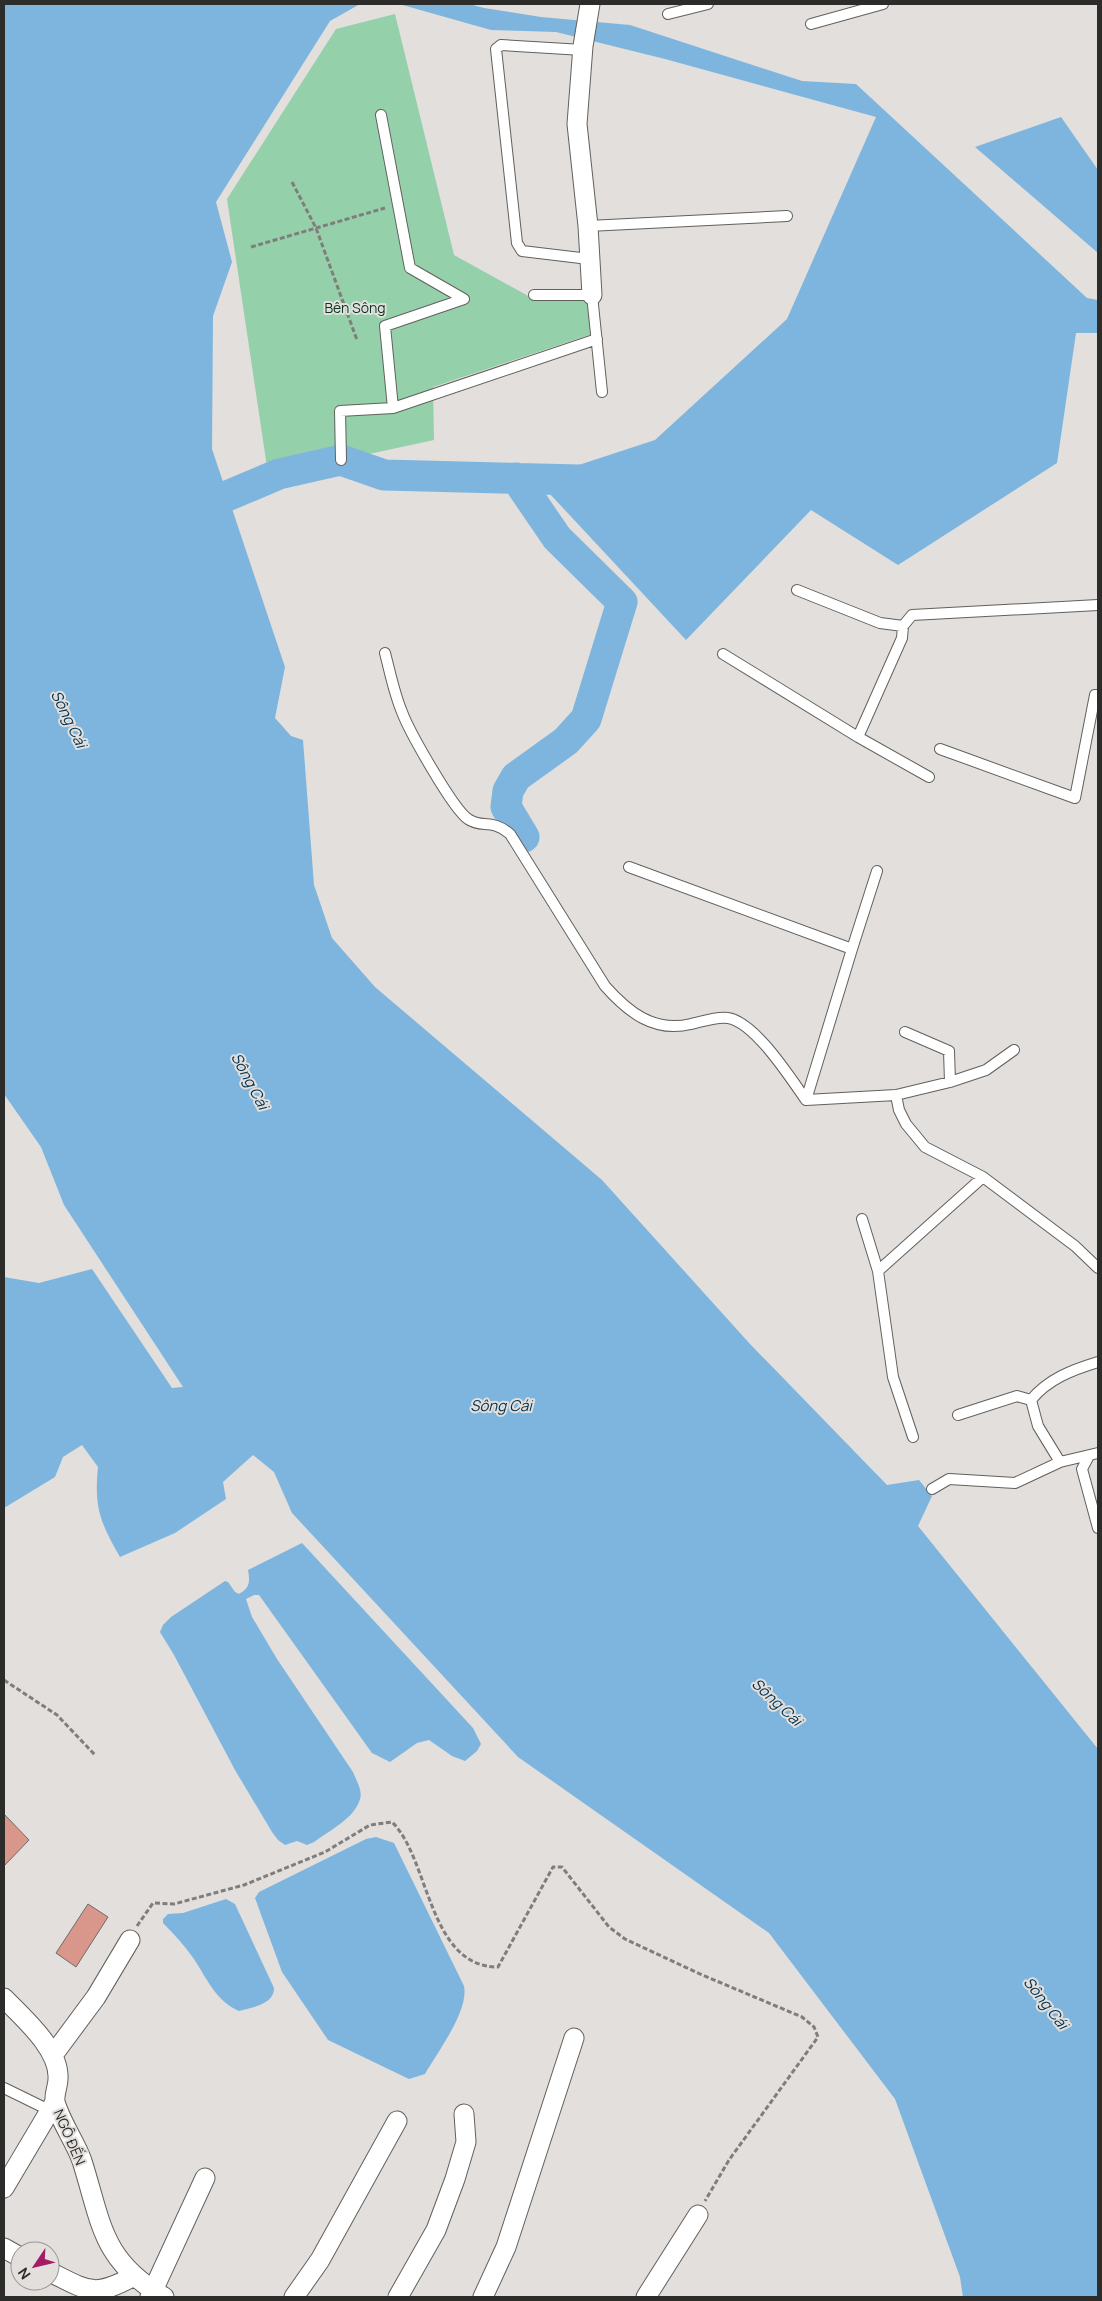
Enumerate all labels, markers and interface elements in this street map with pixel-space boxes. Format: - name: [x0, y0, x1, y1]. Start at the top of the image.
- park label: Bên Sông: [324, 298, 386, 317]
- water label: Sông Cái: [46, 687, 93, 753]
- water label: Sông Cái: [226, 1049, 275, 1115]
- water label: Sông Cái: [470, 1395, 534, 1416]
- water label: Sông Cái: [747, 1673, 808, 1732]
- water label: Sông Cái: [1019, 1972, 1075, 2036]
- street label: NGÔ ĐẾN: [50, 2106, 91, 2168]
- north arrow: [10, 2241, 60, 2291]
- text: N: [13, 2264, 35, 2283]

